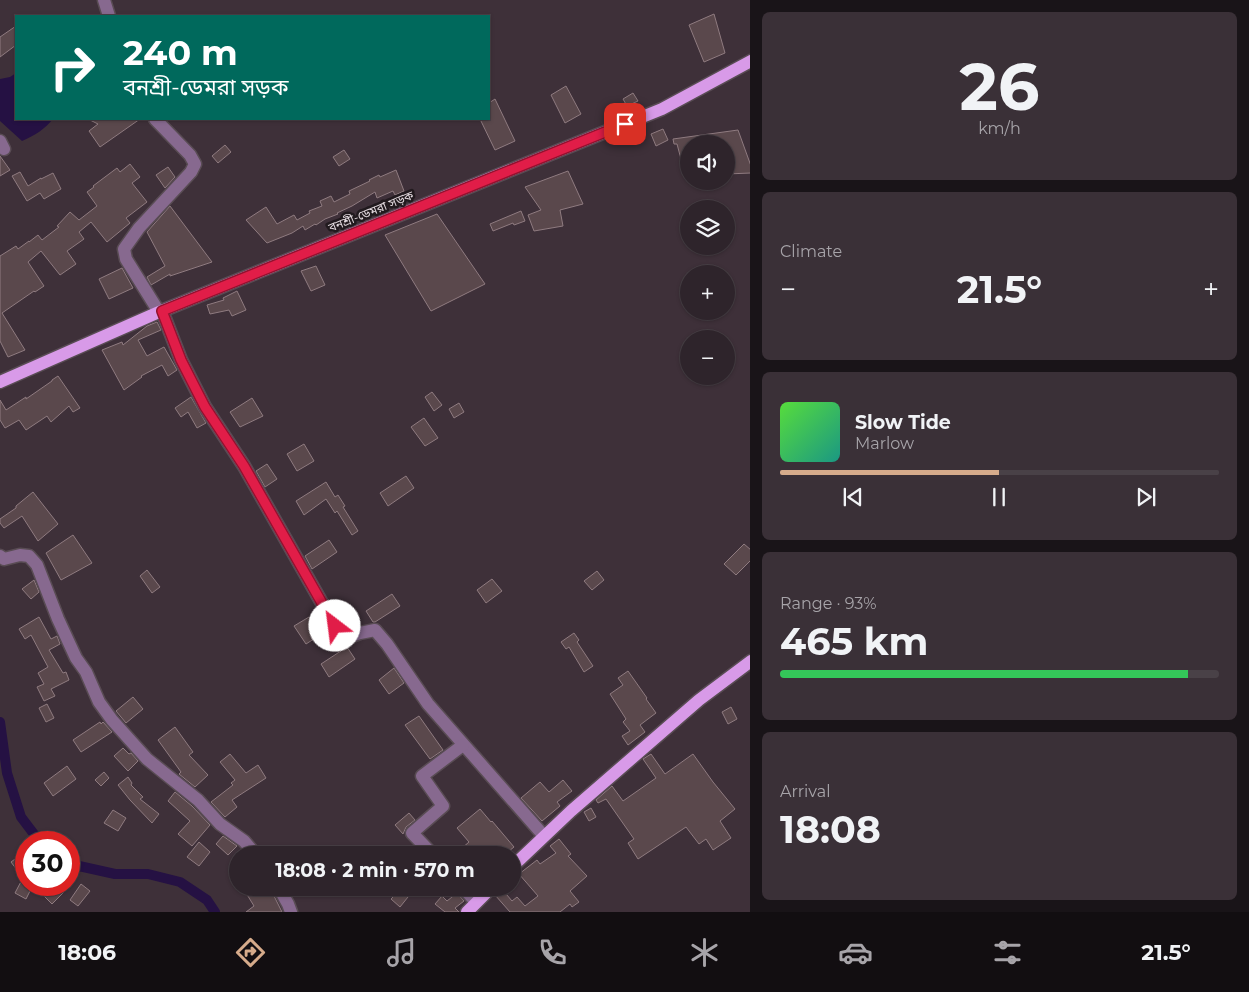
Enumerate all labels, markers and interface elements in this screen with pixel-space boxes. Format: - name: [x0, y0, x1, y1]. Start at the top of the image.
- text: 240 m: [123, 31, 238, 74]
- icon: right: [40, 35, 105, 100]
- text: 26: [960, 47, 1039, 126]
- text: বনশ্রী-ডেমরা সড়ক: [123, 74, 289, 101]
- pin: [604, 103, 646, 145]
- icon: arrive: [611, 110, 639, 138]
- text: km/h: [978, 119, 1021, 138]
- map controls: [680, 135, 735, 385]
- button: sound: [680, 135, 735, 190]
- street label: বনশ্রী-ডেমরা সড়ক: [325, 187, 416, 235]
- button: layers: [680, 200, 735, 255]
- text: Climate: [780, 242, 842, 261]
- button: +: [680, 265, 735, 320]
- text: 21.5°: [957, 266, 1042, 313]
- text: −: [780, 272, 796, 306]
- text: +: [1203, 272, 1219, 306]
- button: −: [680, 330, 735, 385]
- text: Slow Tide: [855, 411, 951, 434]
- text: Marlow: [855, 434, 914, 453]
- icon: previous: [839, 483, 867, 511]
- icon: pause: [985, 483, 1013, 511]
- icon: next: [1132, 483, 1160, 511]
- text: Range · 93%: [780, 594, 877, 613]
- position arrow: [308, 599, 360, 651]
- text: 465 km: [780, 618, 928, 665]
- text: Arrival: [780, 782, 830, 801]
- text: 18:08: [780, 806, 881, 853]
- speed limit sign: 30: [15, 831, 80, 896]
- text: 18:08 · 2 min · 570 m: [275, 859, 475, 882]
- icon: directions: [233, 935, 268, 970]
- icon: music: [384, 935, 419, 970]
- icon: phone: [535, 935, 570, 970]
- icon: climate: [687, 935, 722, 970]
- icon: car: [838, 935, 873, 970]
- icon: filters: [990, 935, 1025, 970]
- text: 18:06: [58, 939, 116, 966]
- text: 21.5°: [1141, 939, 1191, 966]

